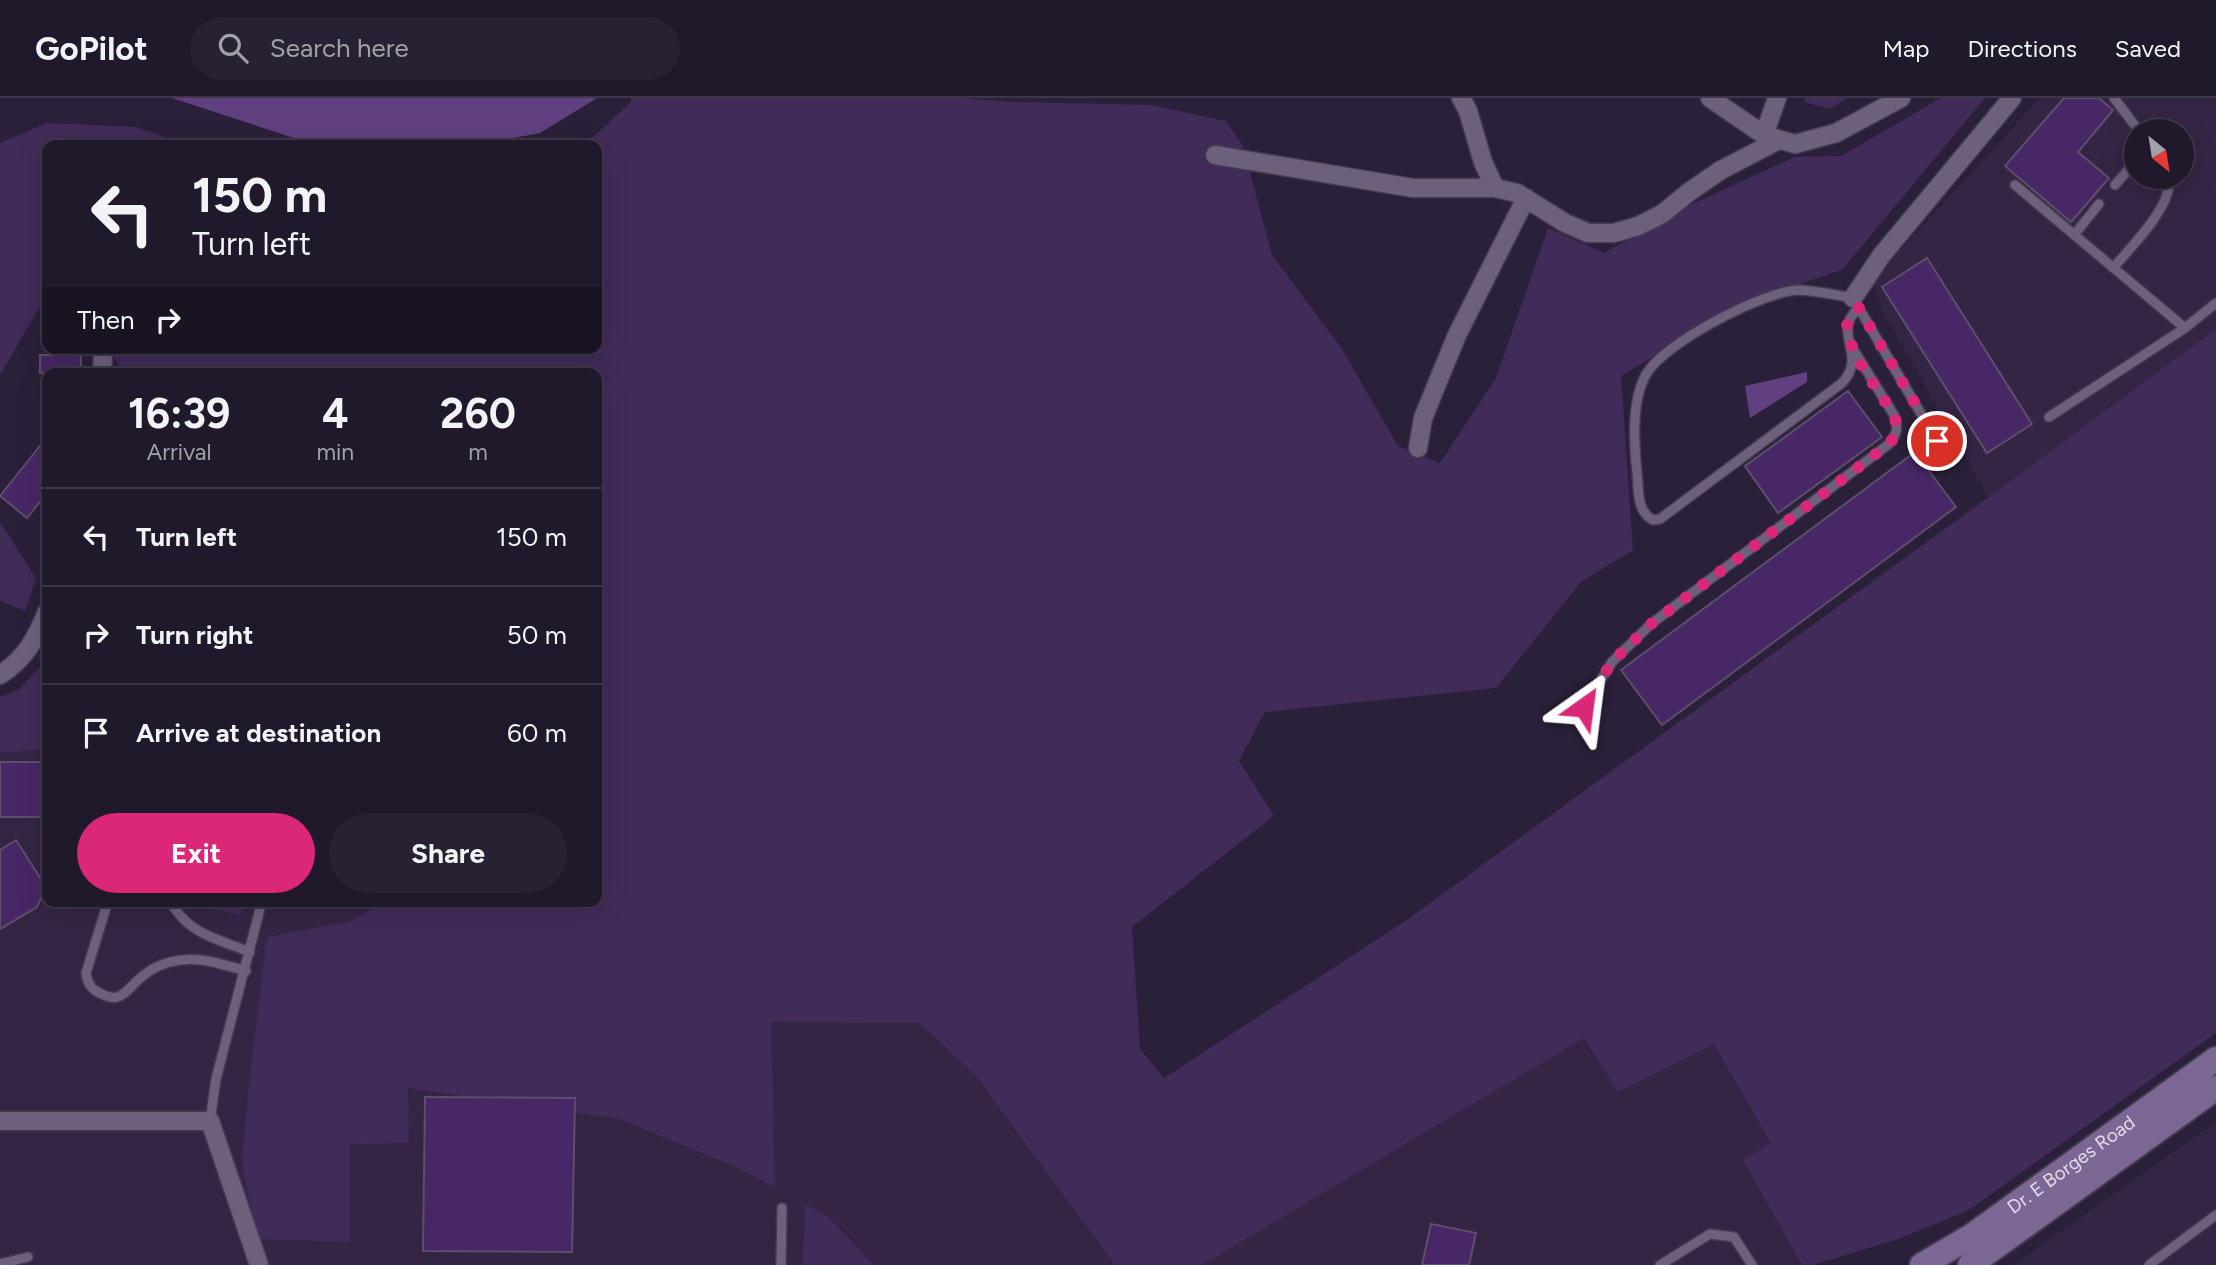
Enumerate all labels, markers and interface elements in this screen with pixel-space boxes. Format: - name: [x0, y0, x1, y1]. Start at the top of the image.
- search box: [190, 17, 680, 80]
- text: GoPilot: [35, 29, 148, 68]
- icon: search: [214, 29, 252, 67]
- text: Search here: [270, 32, 409, 64]
- text: Map: [1883, 34, 1929, 63]
- text: Directions: [1967, 34, 2077, 63]
- text: Saved: [2115, 34, 2181, 63]
- north arrow: [2124, 119, 2194, 189]
- map controls: [2124, 119, 2194, 189]
- text: 150 m: [192, 165, 327, 224]
- icon: left: [77, 168, 168, 259]
- text: Turn left: [192, 225, 311, 263]
- icon: right: [149, 301, 187, 339]
- text: Then: [77, 304, 135, 336]
- text: 16:39: [128, 388, 230, 439]
- text: 4: [322, 388, 349, 439]
- text: 260: [440, 388, 516, 439]
- pin: [1907, 411, 1967, 471]
- icon: arrive: [1918, 422, 1956, 460]
- text: Arrival: [147, 438, 212, 466]
- text: min: [316, 438, 354, 466]
- text: m: [468, 438, 488, 466]
- icon: left: [77, 518, 115, 556]
- text: Turn left: [136, 521, 237, 553]
- text: 150 m: [496, 521, 567, 553]
- icon: right: [77, 616, 115, 654]
- text: Turn right: [136, 619, 253, 651]
- text: 50 m: [507, 619, 567, 651]
- position arrow: [1547, 670, 1621, 744]
- icon: arrive: [77, 714, 115, 752]
- text: Arrive at destination: [136, 717, 381, 749]
- text: 60 m: [507, 717, 567, 749]
- button: Exit: [77, 813, 315, 893]
- button: Share: [329, 813, 567, 893]
- street label: Dr. E Borges Road: [2003, 1111, 2139, 1218]

